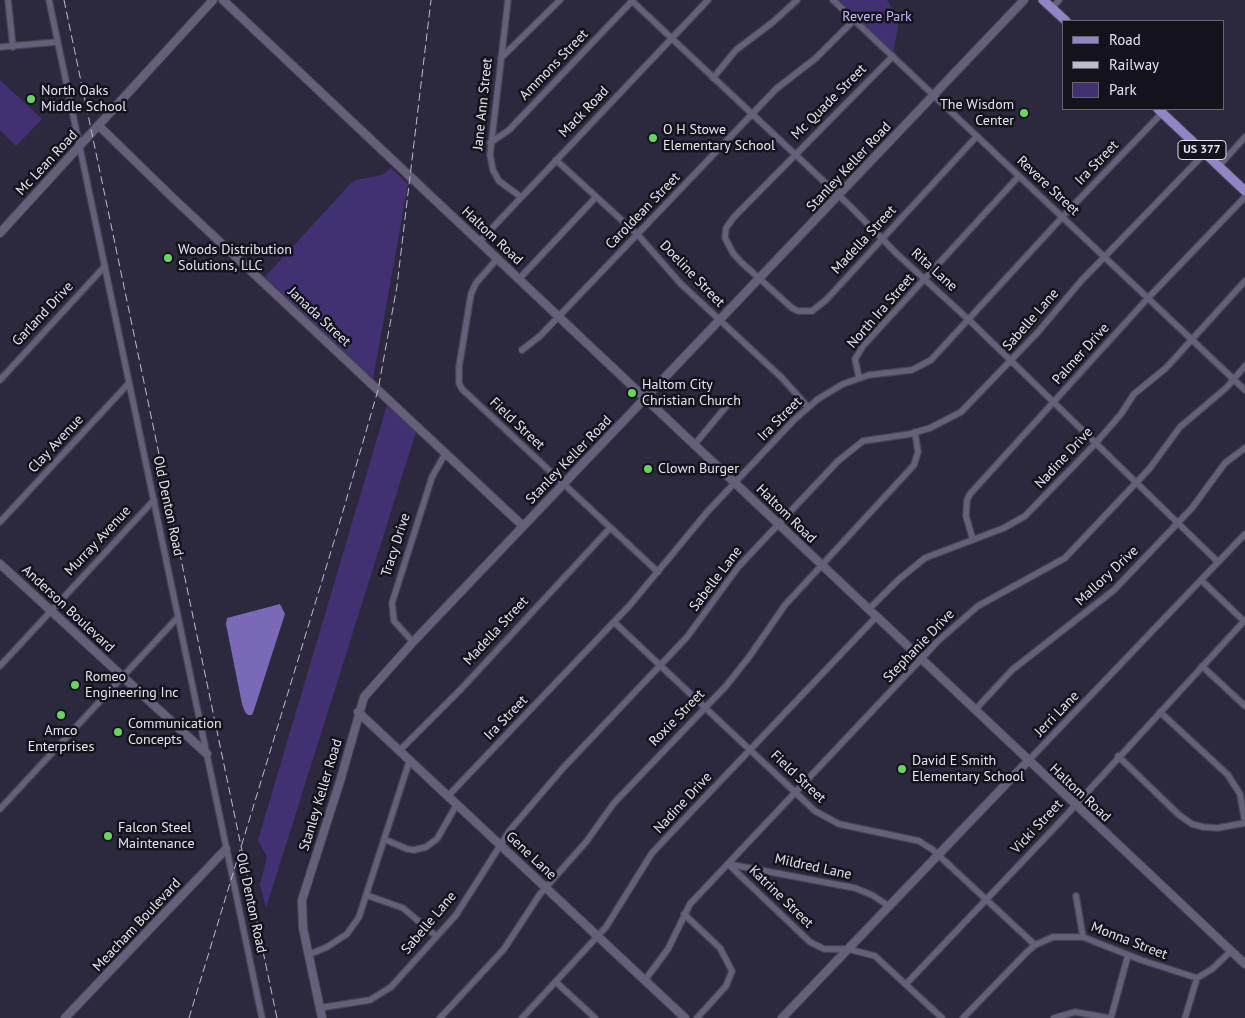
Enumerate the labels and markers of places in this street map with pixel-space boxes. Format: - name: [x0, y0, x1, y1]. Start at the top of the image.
- place label: North Oaks Middle School: [41, 83, 126, 115]
- marker: North Oaks Middle School: [25, 93, 37, 105]
- place label: The Wisdom Center: [940, 97, 1014, 130]
- marker: The Wisdom Center: [1018, 107, 1030, 119]
- place label: O H Stowe Elementary School: [663, 122, 775, 154]
- marker: O H Stowe Elementary School: [647, 132, 659, 144]
- place label: Woods Distribution Solutions, LLC: [178, 242, 292, 274]
- marker: Woods Distribution Solutions, LLC: [162, 252, 174, 264]
- place label: Haltom City Christian Church: [642, 377, 741, 410]
- marker: Haltom City Christian Church: [626, 387, 638, 399]
- place label: Clown Burger: [658, 461, 739, 477]
- marker: Clown Burger: [642, 463, 654, 475]
- place label: Romeo Engineering Inc: [85, 669, 179, 702]
- marker: Romeo Engineering Inc: [69, 679, 81, 691]
- marker: Amco Enterprises: [55, 709, 67, 721]
- place label: Communication Concepts: [128, 716, 222, 749]
- place label: Amco Enterprises: [28, 723, 94, 756]
- marker: Communication Concepts: [112, 726, 124, 738]
- place label: David E Smith Elementary School: [912, 753, 1024, 786]
- marker: David E Smith Elementary School: [896, 763, 908, 775]
- place label: Falcon Steel Maintenance: [118, 820, 194, 852]
- marker: Falcon Steel Maintenance: [102, 830, 114, 842]

